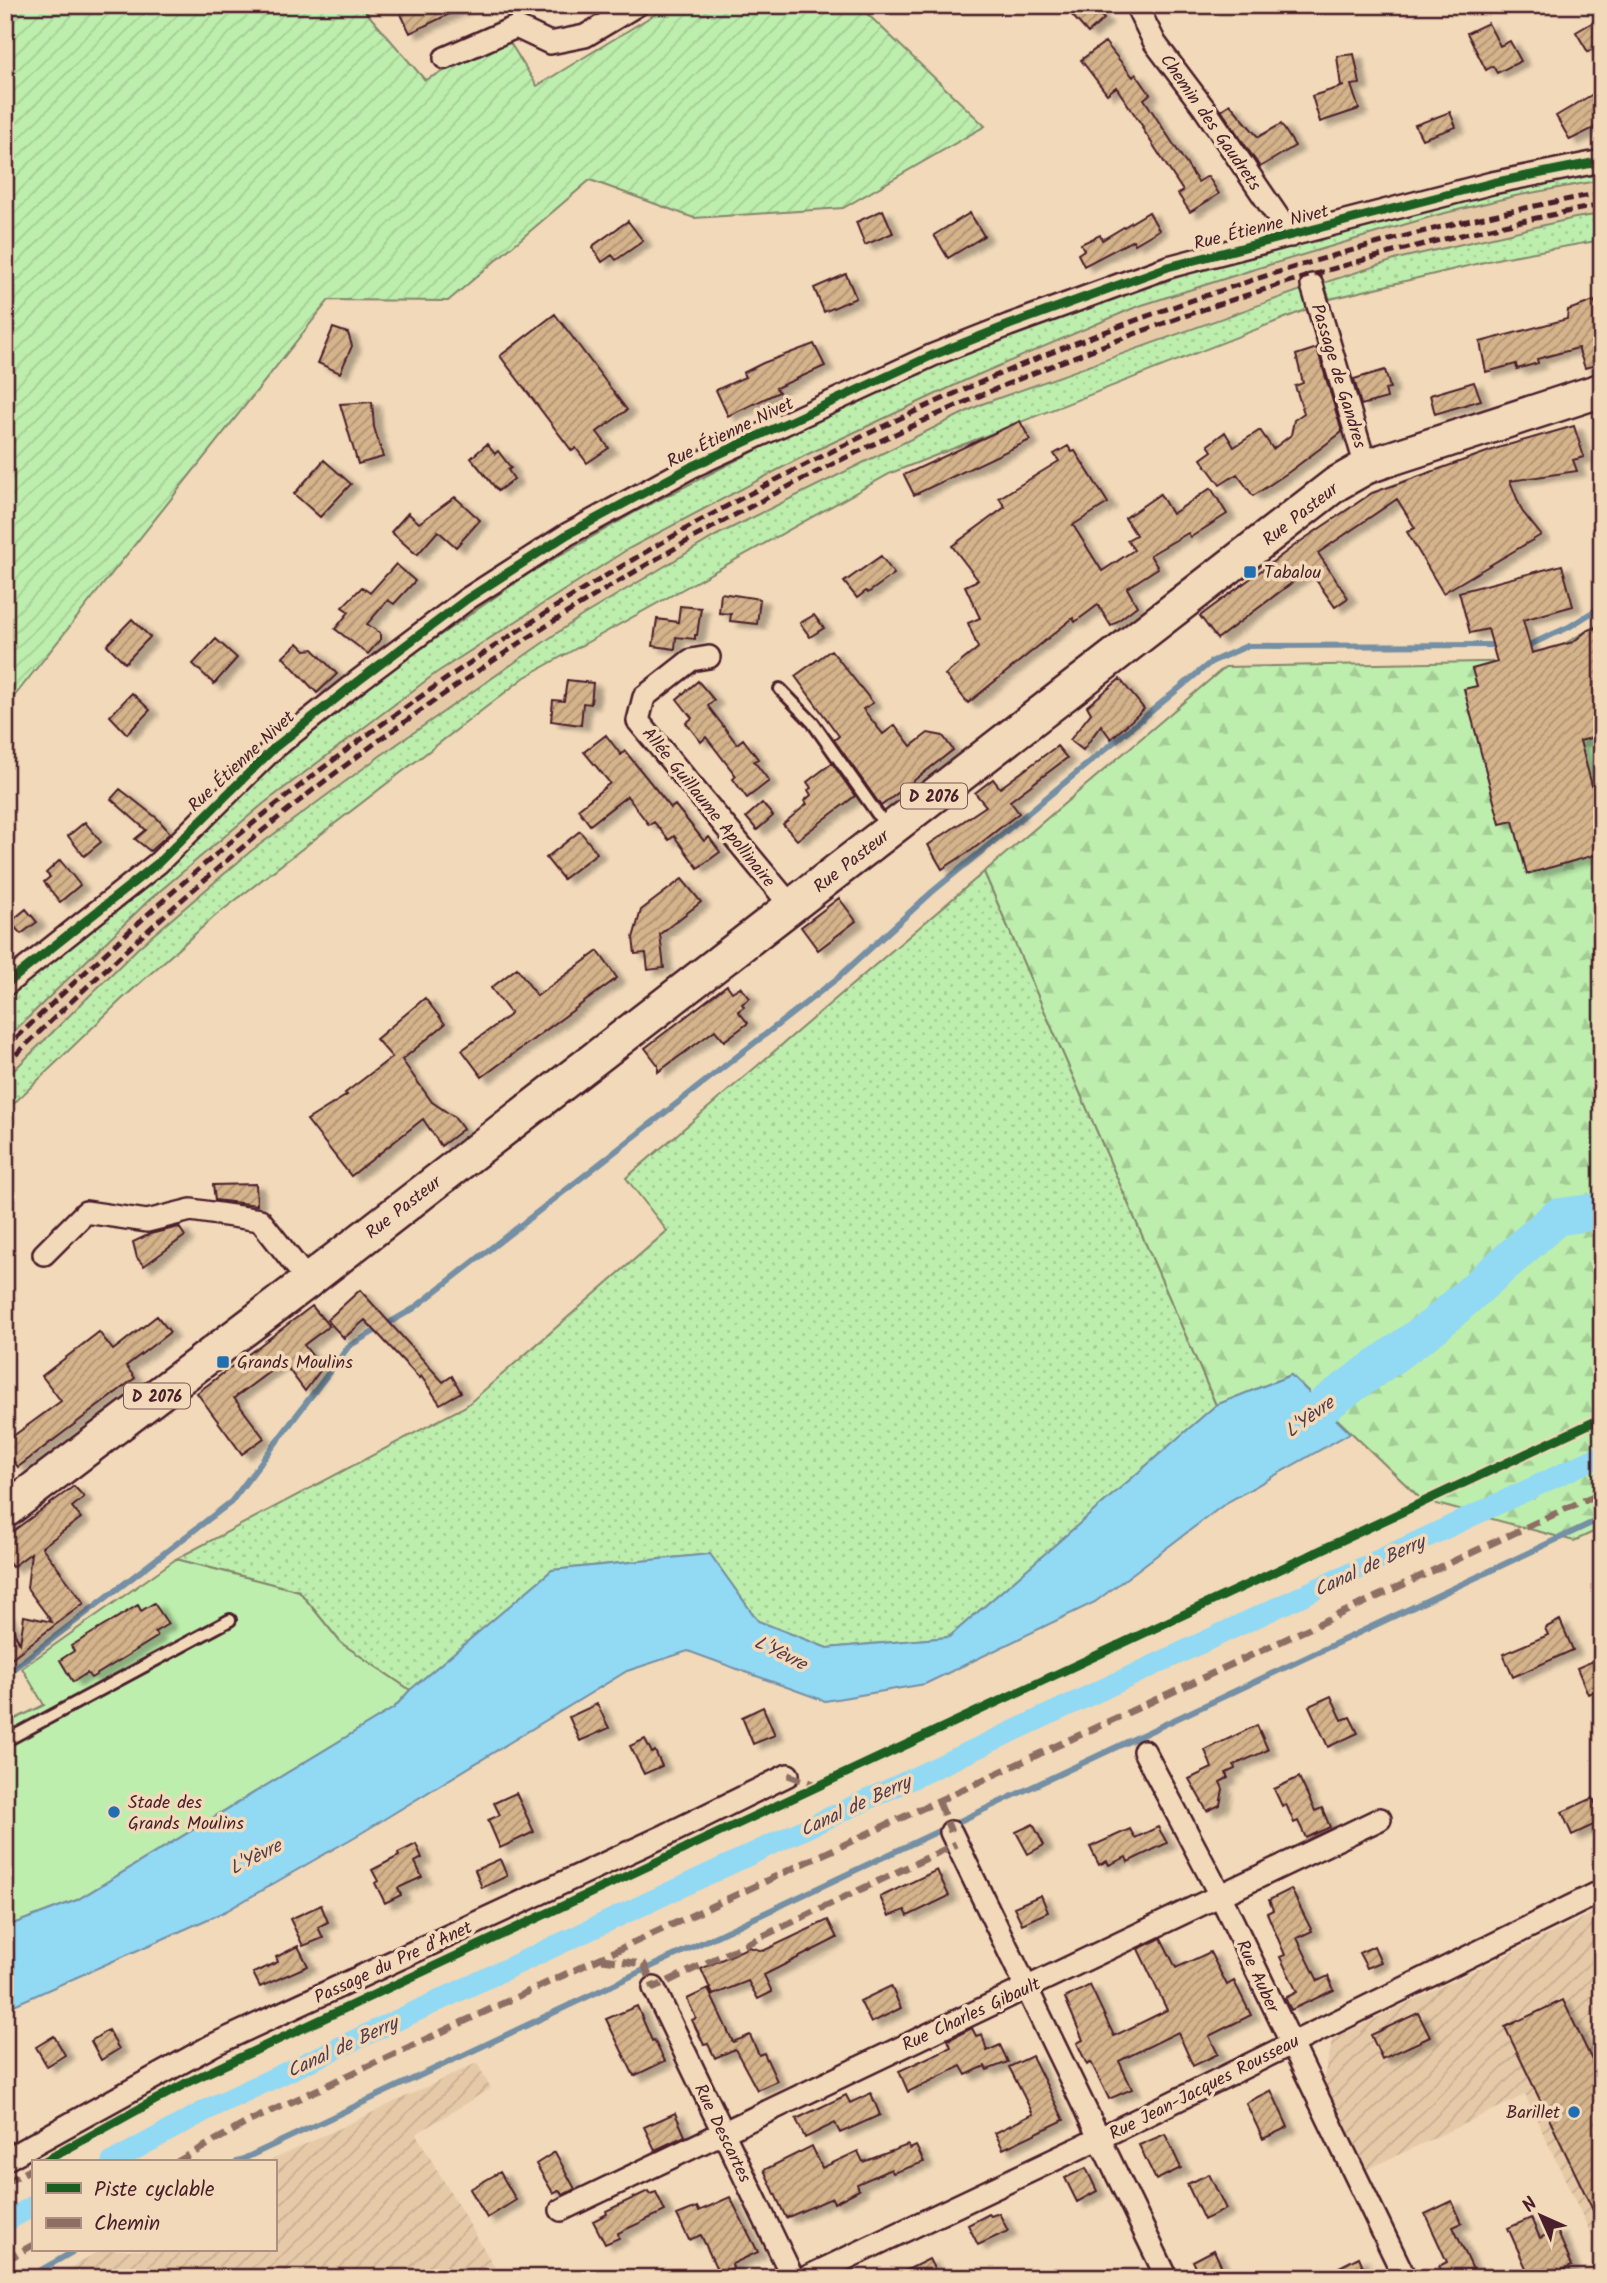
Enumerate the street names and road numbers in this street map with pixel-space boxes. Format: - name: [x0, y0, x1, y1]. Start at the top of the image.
- street label: Chemin des Gaudrets: [1152, 48, 1268, 198]
- street label: Rue Étienne Nivet: [1191, 197, 1333, 259]
- street label: Passage de Gandres: [1302, 301, 1373, 453]
- street label: Rue Étienne Nivet: [662, 390, 800, 477]
- street label: Rue Pasteur: [1257, 475, 1346, 554]
- street label: Rue Étienne Nivet: [182, 704, 303, 820]
- street label: Allée Guillaume Apollinaire: [634, 721, 782, 895]
- road number: D 2076: [901, 783, 967, 808]
- street label: Rue Pasteur: [808, 822, 897, 901]
- street label: Rue Pasteur: [360, 1168, 449, 1247]
- road number: D 2076: [124, 1384, 190, 1408]
- street label: Passage du Pre d’Anet: [310, 1914, 478, 2013]
- street label: Rue Auber: [1227, 1935, 1287, 2019]
- street label: Rue Charles Gibault: [898, 1970, 1047, 2060]
- street label: Rue Jean-Jacques Rousseau: [1104, 2028, 1305, 2149]
- street label: Rue Descartes: [685, 2079, 758, 2188]

